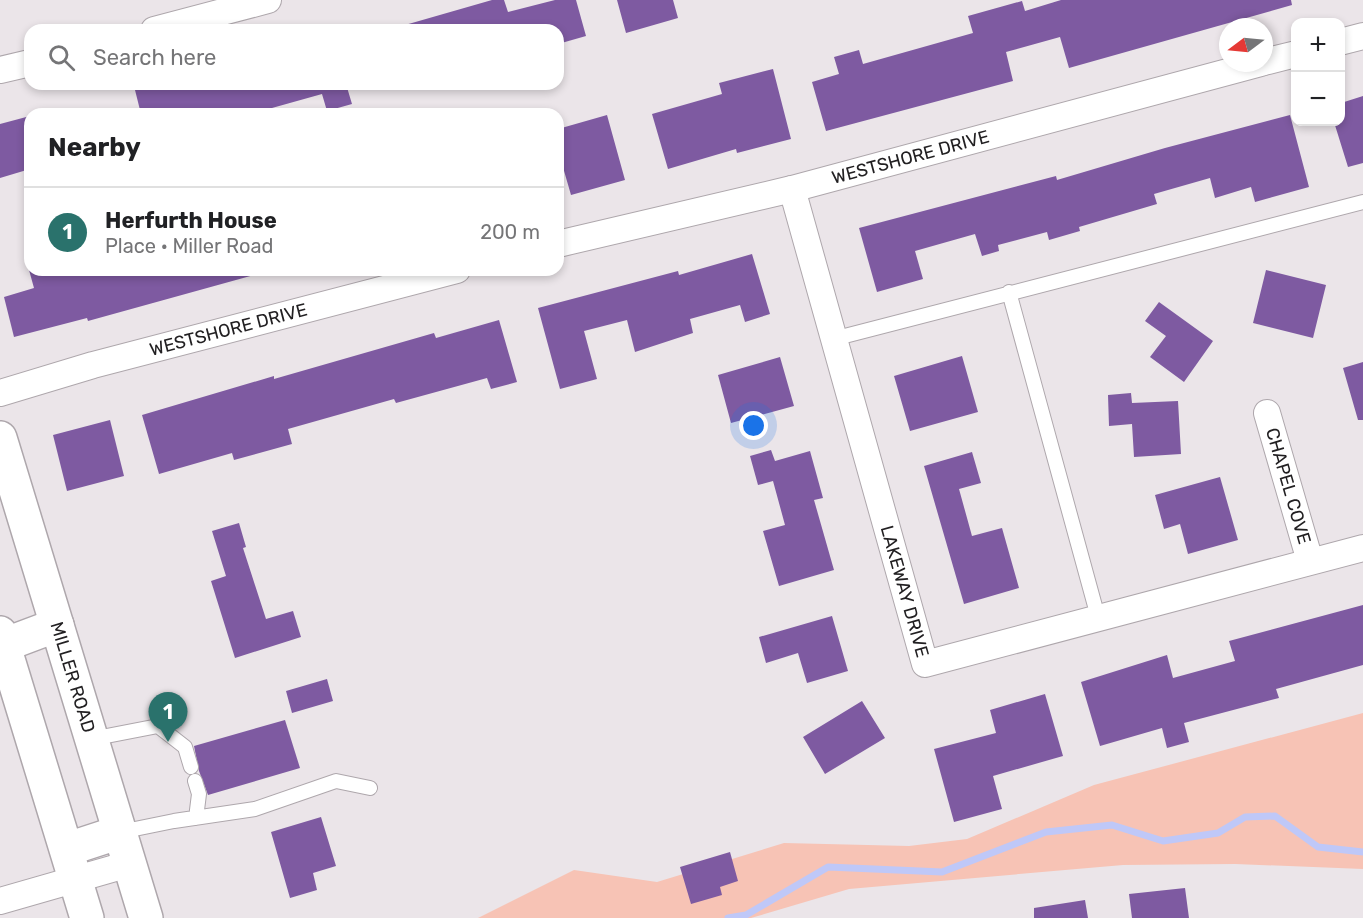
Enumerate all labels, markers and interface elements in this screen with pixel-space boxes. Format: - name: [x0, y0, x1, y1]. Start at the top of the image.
- north arrow: [1219, 18, 1273, 72]
- map controls: [1291, 18, 1345, 126]
- button: +: [1291, 18, 1345, 72]
- search box: [24, 24, 564, 90]
- icon: search: [45, 41, 78, 74]
- text: Search here: [93, 44, 216, 71]
- button: −: [1291, 72, 1345, 126]
- street label: WESTSHORE DRIVE: [829, 126, 992, 189]
- text: Nearby: [48, 132, 141, 163]
- text: Herfurth House: [105, 207, 277, 234]
- text: 1: [63, 220, 72, 244]
- text: 200 m: [480, 220, 540, 244]
- text: Place · Miller Road: [105, 234, 273, 258]
- street label: WESTSHORE DRIVE: [147, 299, 309, 361]
- your location: [739, 411, 768, 440]
- street label: CHAPEL COVE: [1261, 425, 1316, 547]
- street label: LAKEWAY DRIVE: [876, 523, 934, 660]
- street label: MILLER ROAD: [46, 619, 100, 735]
- pin: 1: [148, 692, 188, 742]

